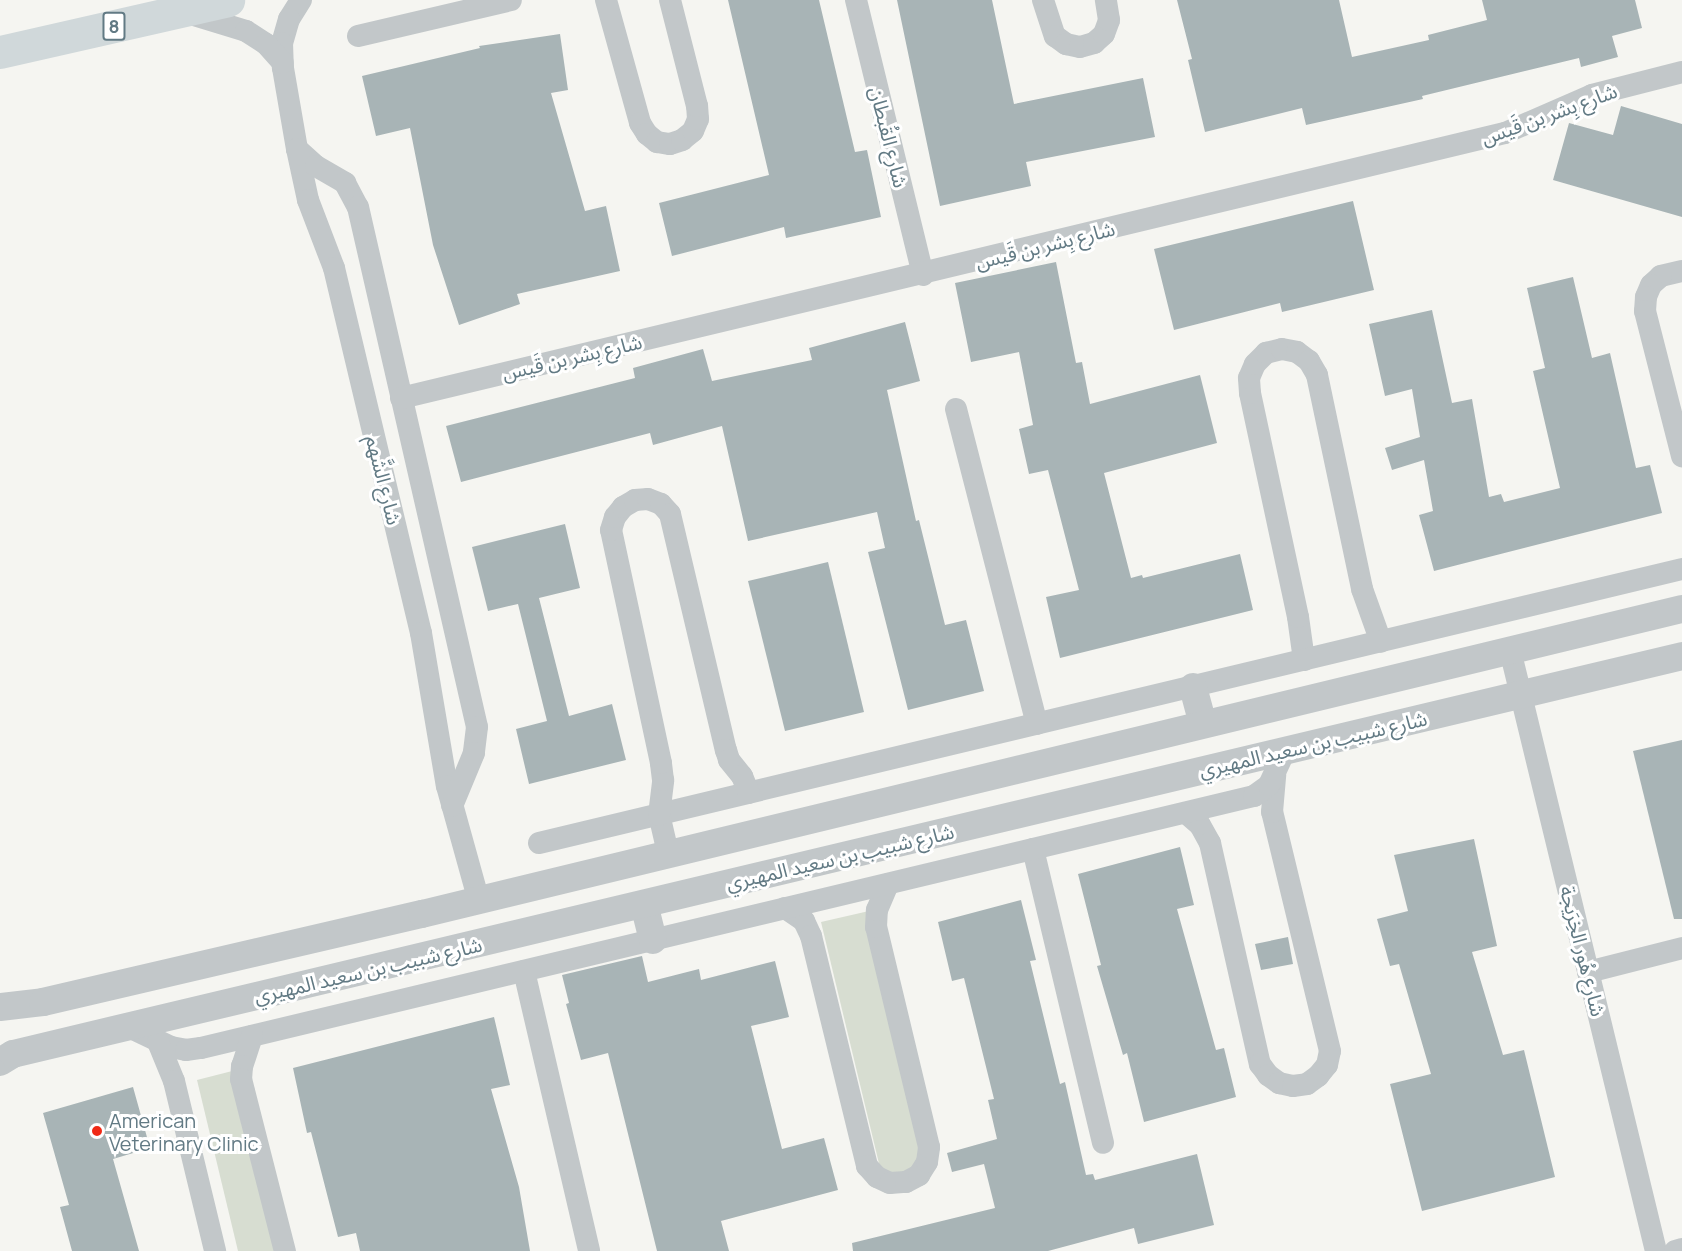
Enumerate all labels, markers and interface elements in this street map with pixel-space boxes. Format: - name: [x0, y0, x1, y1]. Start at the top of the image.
- road number: 8: [102, 11, 126, 41]
- street label: شارع بِشر بن قَيس: [1478, 78, 1620, 150]
- street label: شارع القُبطان: [865, 84, 913, 190]
- street label: شارع بِشر بن قَيس: [973, 216, 1117, 274]
- street label: شارع بِشر بن قَيس: [500, 329, 644, 385]
- street label: شارع الشَّهم: [361, 433, 407, 527]
- street label: شارع شبيب بن سعيد المهيري: [1197, 706, 1429, 782]
- street label: شارع شبيب بن سعيد المهيري: [724, 819, 956, 895]
- street label: شارع هُور الخِرَيجة: [1555, 883, 1611, 1019]
- street label: شارع شبيب بن سعيد المهيري: [252, 932, 484, 1008]
- place label: American Veterinary Clinic: [109, 1108, 259, 1155]
- marker: American Veterinary Clinic: [90, 1124, 104, 1138]

